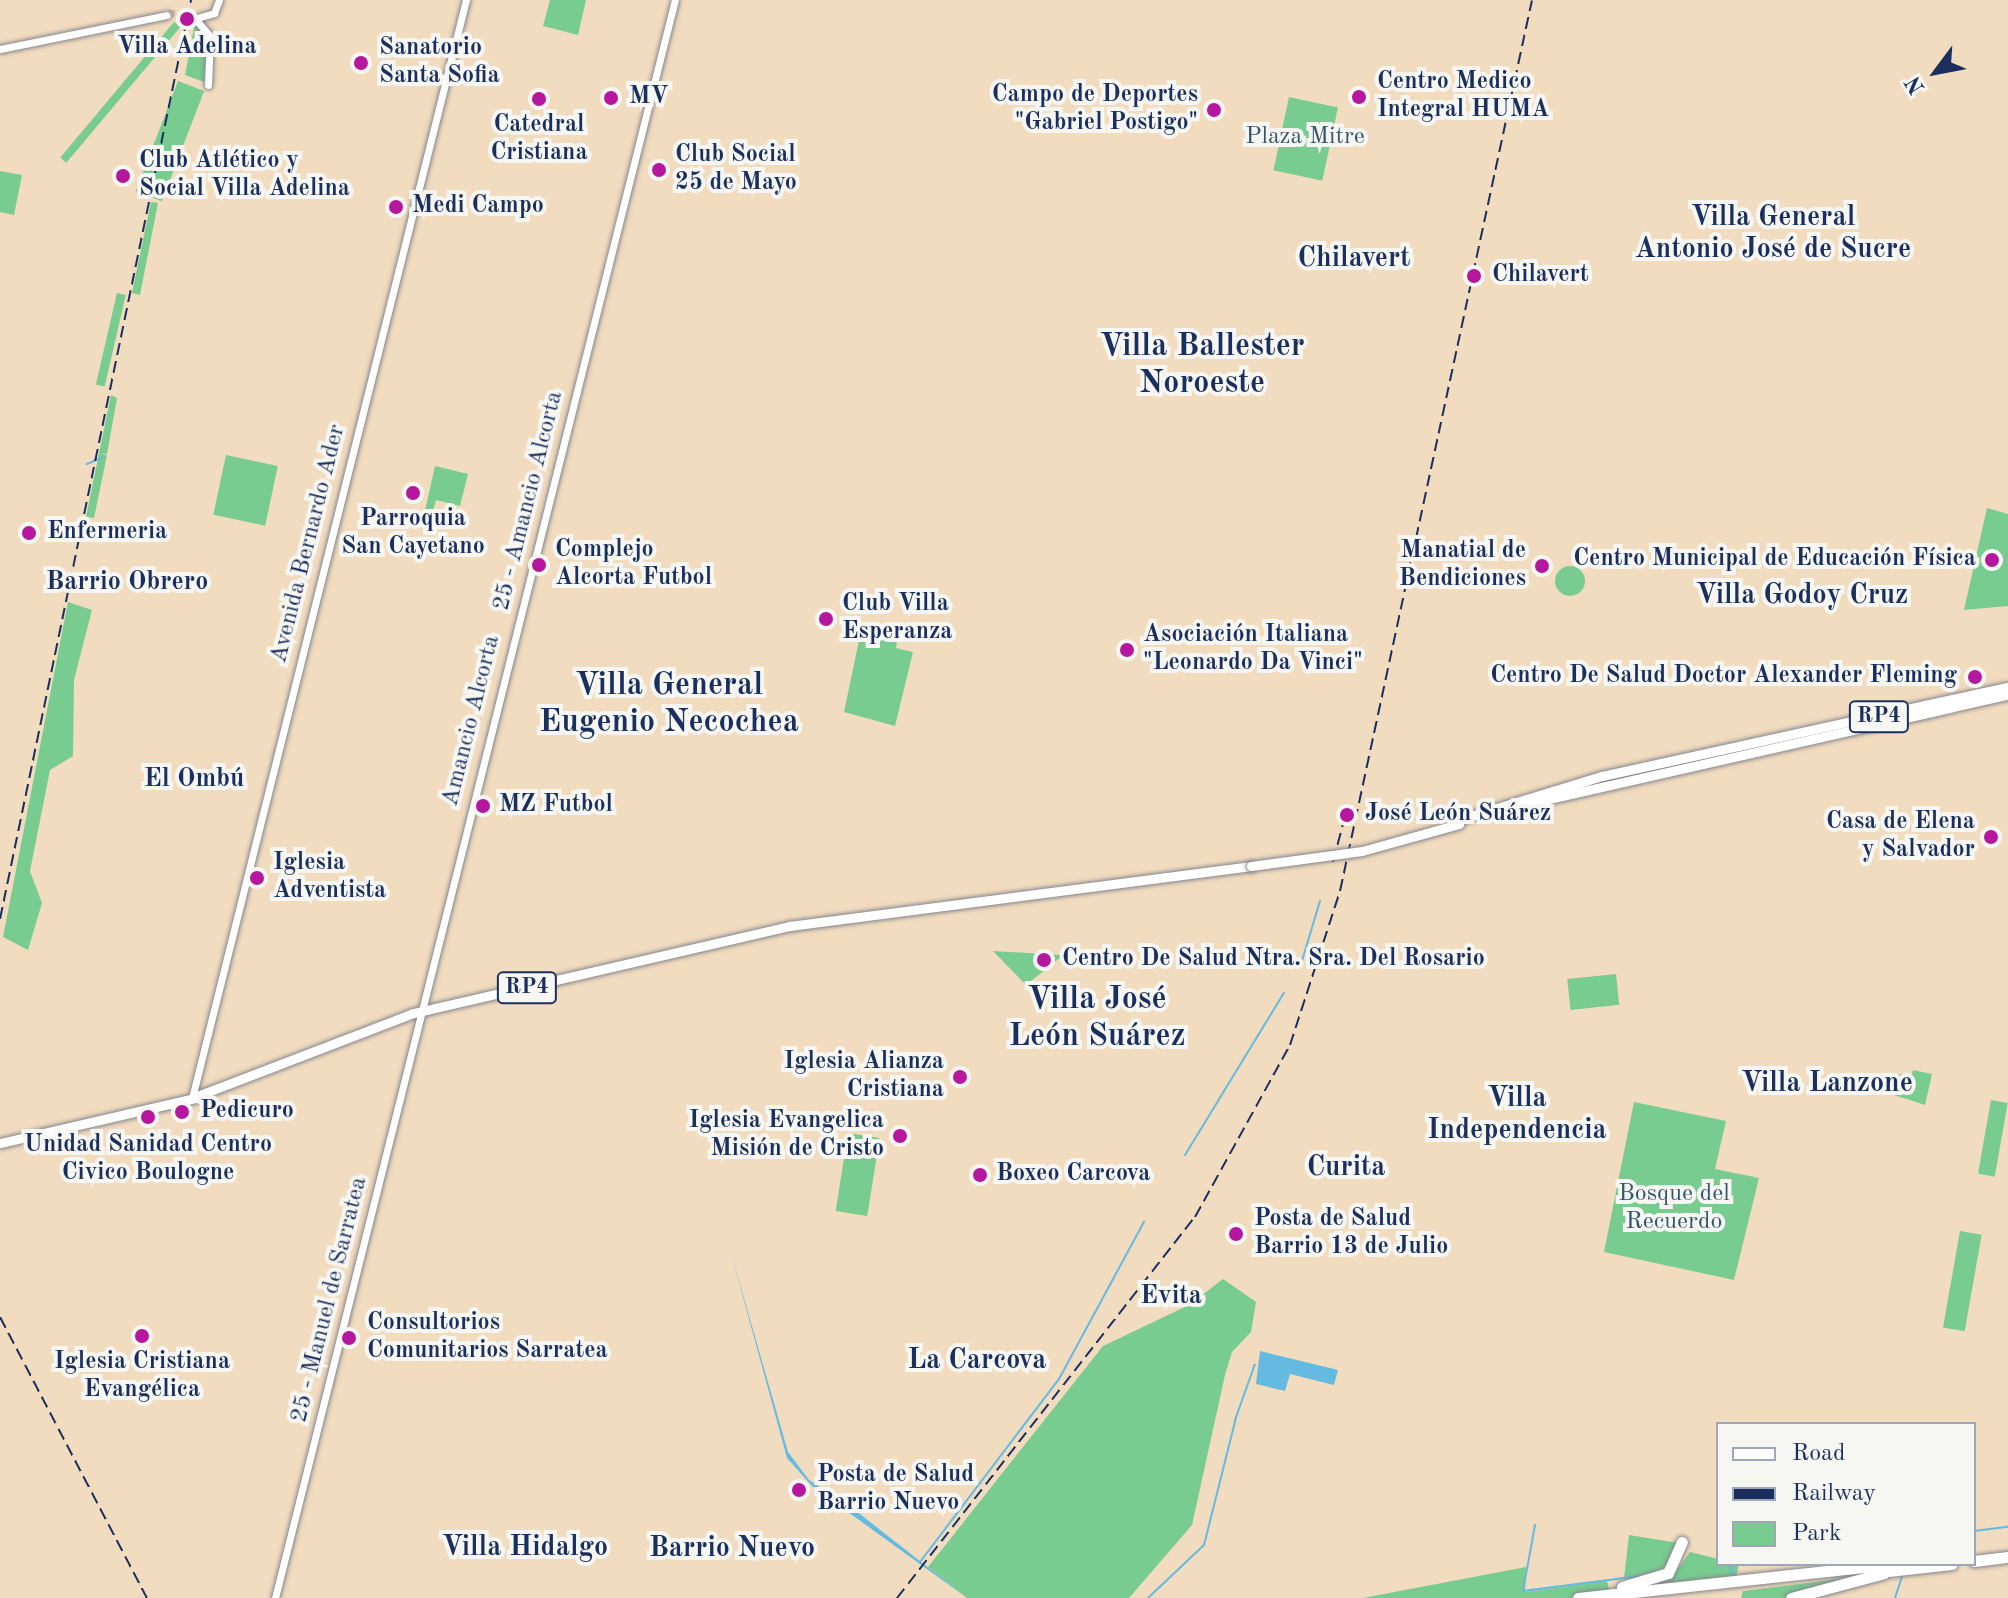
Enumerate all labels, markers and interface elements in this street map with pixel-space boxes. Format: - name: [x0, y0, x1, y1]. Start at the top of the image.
- marker: Villa Adelina: [176, 8, 198, 30]
- north arrow: [1896, 32, 1976, 112]
- place label: Villa Adelina: [117, 34, 257, 62]
- place label: Sanatorio Santa Sofia: [379, 35, 500, 91]
- marker: Sanatorio Santa Sofia: [350, 52, 372, 74]
- place label: Centro Medico Integral HUMA: [1377, 69, 1549, 125]
- text: N: [1902, 72, 1929, 98]
- place label: Campo de Deportes "Gabriel Postigo": [992, 82, 1198, 138]
- place label: MV: [629, 84, 669, 112]
- marker: Centro Medico Integral HUMA: [1348, 86, 1370, 108]
- marker: MV: [600, 87, 622, 109]
- marker: Catedral Cristiana: [530, 90, 548, 108]
- marker: Campo de Deportes "Gabriel Postigo": [1205, 101, 1223, 119]
- place label: Catedral Cristiana: [490, 112, 588, 168]
- park label: Plaza Mitre: [1245, 124, 1365, 152]
- place label: Club Social 25 de Mayo: [675, 142, 797, 198]
- place label: Club Atlético y Social Villa Adelina: [139, 148, 350, 204]
- marker: Club Social 25 de Mayo: [650, 161, 668, 179]
- marker: Club Atlético y Social Villa Adelina: [114, 167, 132, 185]
- place label: Medi Campo: [412, 193, 544, 221]
- marker: Medi Campo: [387, 198, 405, 216]
- district label: Villa General Antonio José de Sucre: [1635, 201, 1911, 267]
- district label: Chilavert: [1298, 242, 1410, 276]
- place label: Chilavert: [1492, 262, 1589, 290]
- marker: Chilavert: [1463, 265, 1485, 287]
- district label: Villa Ballester Noroeste: [1099, 329, 1305, 404]
- street label: 25 - Amancio Alcorta: [488, 388, 570, 614]
- street label: Avenida Bernardo Ader: [265, 422, 353, 666]
- marker: Parroquia San Cayetano: [404, 484, 422, 502]
- place label: Parroquia San Cayetano: [341, 506, 485, 562]
- place label: Enfermeria: [47, 519, 167, 547]
- marker: Enfermeria: [18, 522, 40, 544]
- place label: Complejo Alcorta Futbol: [555, 537, 712, 593]
- place label: Manatial de Bendiciones: [1399, 538, 1526, 594]
- place label: Centro Municipal de Educación Física: [1573, 546, 1976, 574]
- marker: Centro Municipal de Educación Física: [1983, 551, 2001, 569]
- marker: Complejo Alcorta Futbol: [530, 556, 548, 574]
- marker: Manatial de Bendiciones: [1533, 557, 1551, 575]
- district label: Barrio Obrero: [46, 567, 208, 599]
- district label: Villa Godoy Cruz: [1696, 579, 1908, 613]
- place label: Club Villa Esperanza: [842, 591, 952, 647]
- marker: Club Villa Esperanza: [817, 610, 835, 628]
- place label: Asociación Italiana "Leonardo Da Vinci": [1143, 622, 1363, 678]
- street label: Amancio Alcorta: [437, 633, 507, 809]
- marker: Asociación Italiana "Leonardo Da Vinci": [1118, 641, 1136, 659]
- place label: Centro De Salud Doctor Alexander Fleming: [1490, 663, 1957, 691]
- marker: Centro De Salud Doctor Alexander Fleming: [1964, 666, 1986, 688]
- district label: Villa General Eugenio Necochea: [539, 668, 799, 743]
- road number: RP4: [1847, 699, 1911, 735]
- district label: El Ombú: [144, 764, 244, 796]
- place label: MZ Futbol: [499, 792, 613, 820]
- marker: MZ Futbol: [474, 797, 492, 815]
- place label: José León Suárez: [1365, 801, 1551, 829]
- marker: José León Suárez: [1336, 804, 1358, 826]
- place label: Casa de Elena y Salvador: [1826, 809, 1975, 865]
- marker: Casa de Elena y Salvador: [1982, 828, 2000, 846]
- place label: Iglesia Adventista: [273, 850, 386, 906]
- marker: Iglesia Adventista: [248, 869, 266, 887]
- place label: Centro De Salud Ntra. Sra. Del Rosario: [1062, 946, 1485, 974]
- marker: Centro De Salud Ntra. Sra. Del Rosario: [1033, 949, 1055, 971]
- road number: RP4: [495, 970, 559, 1006]
- district label: Villa José León Suárez: [1009, 982, 1185, 1057]
- place label: Iglesia Alianza Cristiana: [784, 1049, 944, 1105]
- district label: Villa Lanzone: [1741, 1067, 1913, 1101]
- marker: Iglesia Alianza Cristiana: [951, 1068, 969, 1086]
- district label: Villa Independencia: [1427, 1082, 1607, 1148]
- place label: Pedicuro: [200, 1098, 294, 1126]
- marker: Pedicuro: [171, 1101, 193, 1123]
- marker: Unidad Sanidad Centro Civico Boulogne: [137, 1106, 159, 1128]
- place label: Iglesia Evangelica Misión de Cristo: [689, 1108, 884, 1164]
- marker: Iglesia Evangelica Misión de Cristo: [891, 1127, 909, 1145]
- place label: Unidad Sanidad Centro Civico Boulogne: [24, 1132, 272, 1188]
- district label: Curita: [1307, 1151, 1385, 1185]
- place label: Boxeo Carcova: [996, 1161, 1150, 1189]
- marker: Boxeo Carcova: [971, 1166, 989, 1184]
- street label: 25 - Manuel de Sarratea: [286, 1174, 374, 1426]
- park label: Bosque del Recuerdo: [1618, 1181, 1730, 1237]
- place label: Posta de Salud Barrio 13 de Julio: [1254, 1206, 1448, 1262]
- marker: Posta de Salud Barrio 13 de Julio: [1225, 1223, 1247, 1245]
- district label: Evita: [1140, 1281, 1202, 1313]
- place label: Consultorios Comunitarios Sarratea: [367, 1310, 608, 1366]
- marker: Iglesia Cristiana Evangélica: [133, 1327, 151, 1345]
- marker: Consultorios Comunitarios Sarratea: [338, 1327, 360, 1349]
- district label: La Carcova: [908, 1344, 1046, 1378]
- place label: Iglesia Cristiana Evangélica: [54, 1349, 230, 1405]
- legend: [1716, 1422, 1976, 1566]
- text: Road: [1792, 1442, 1845, 1466]
- place label: Posta de Salud Barrio Nuevo: [817, 1462, 974, 1518]
- marker: Posta de Salud Barrio Nuevo: [788, 1479, 810, 1501]
- text: Railway: [1792, 1482, 1876, 1506]
- text: Park: [1792, 1522, 1841, 1546]
- district label: Villa Hidalgo: [442, 1531, 608, 1565]
- district label: Barrio Nuevo: [649, 1532, 815, 1566]

